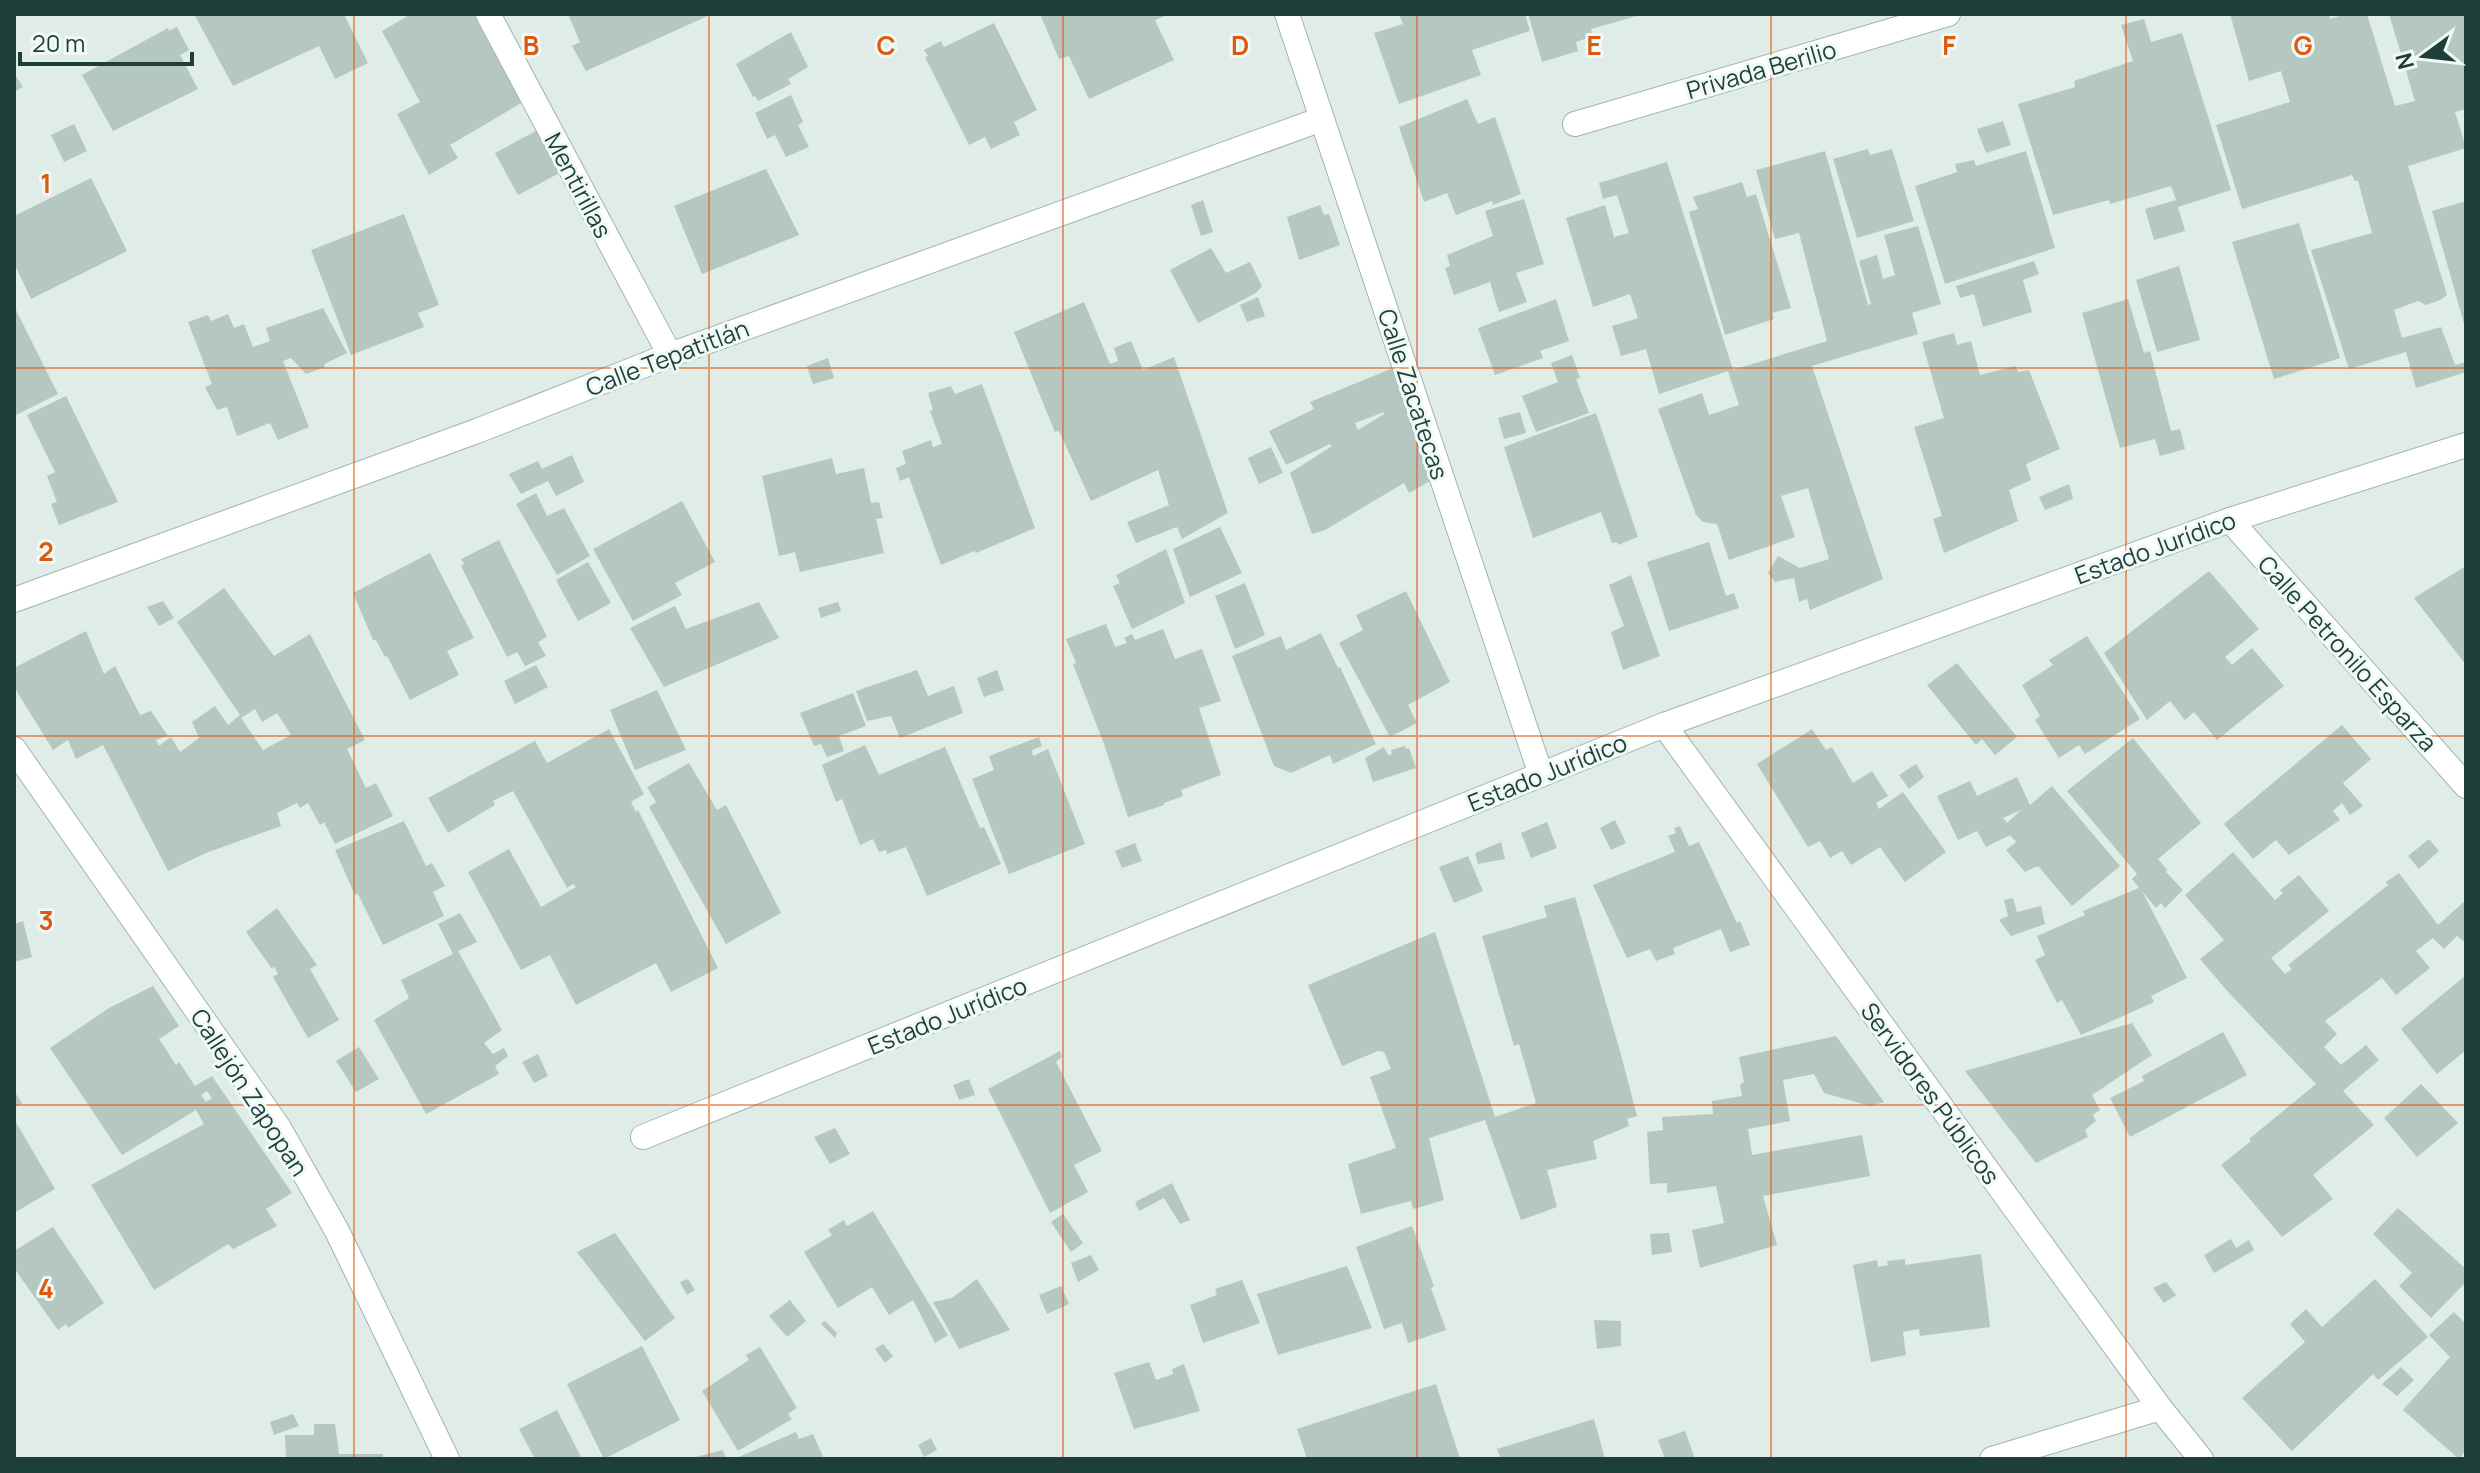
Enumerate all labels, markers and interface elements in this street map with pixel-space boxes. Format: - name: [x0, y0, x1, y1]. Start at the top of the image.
- scale bar: [20, 16, 192, 66]
- north arrow: [2384, 16, 2464, 96]
- text: 20 m: [32, 26, 85, 59]
- text: B: [523, 27, 539, 63]
- text: C: [876, 27, 896, 63]
- text: D: [1231, 27, 1249, 63]
- text: E: [1586, 27, 1602, 63]
- text: F: [1942, 27, 1956, 63]
- text: G: [2293, 27, 2313, 63]
- street label: Privada Berilio: [1682, 32, 1840, 106]
- text: N: [2388, 50, 2421, 73]
- street label: Mentirillas: [538, 127, 620, 243]
- text: 1: [40, 165, 52, 201]
- street label: Calle Zacatecas: [1371, 305, 1457, 483]
- street label: Calle Tepatitlán: [581, 311, 753, 403]
- street label: Estado Jurídico: [2070, 503, 2240, 591]
- text: 2: [38, 533, 54, 569]
- street label: Calle Petronilo Esparza: [2251, 548, 2445, 758]
- street label: Estado Jurídico: [1462, 725, 1632, 819]
- text: 3: [38, 902, 54, 938]
- street label: Estado Jurídico: [862, 968, 1032, 1062]
- street label: Servidores Públicos: [1854, 995, 2008, 1191]
- street label: Callejón Zapopan: [184, 1002, 316, 1182]
- text: 4: [38, 1270, 54, 1306]

